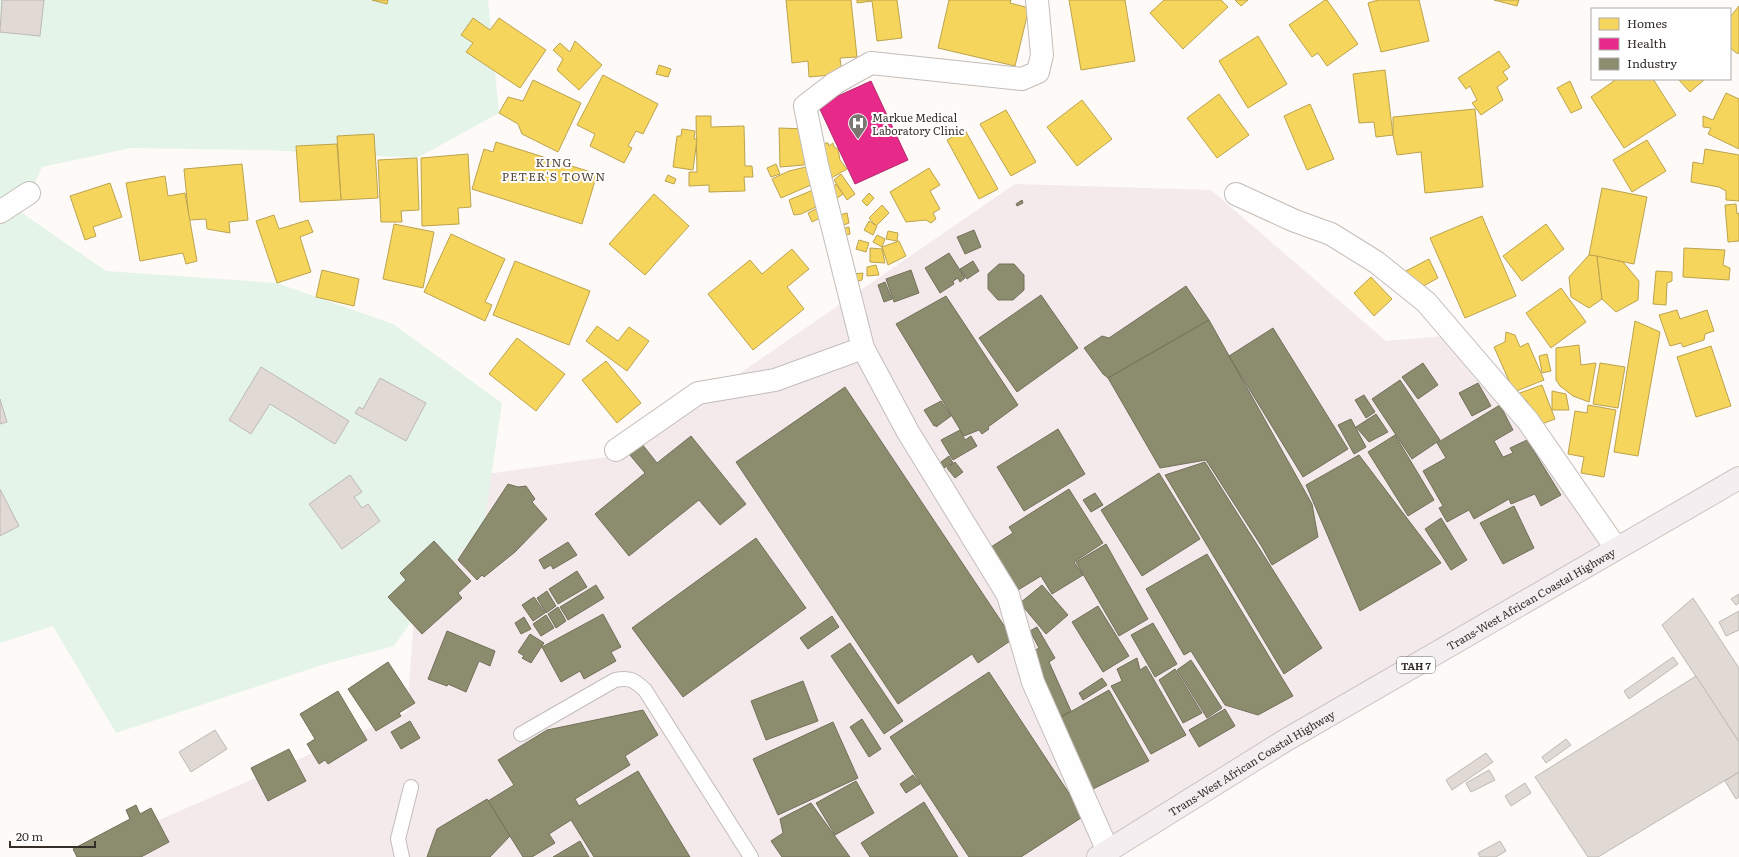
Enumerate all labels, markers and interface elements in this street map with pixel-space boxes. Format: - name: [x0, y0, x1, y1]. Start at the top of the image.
- legend: [1591, 8, 1731, 80]
- text: Homes: [1627, 14, 1667, 32]
- text: Health: [1627, 34, 1666, 52]
- text: Industry: [1627, 54, 1677, 72]
- place label: Markue Medical Laboratory Clinic: [872, 109, 965, 138]
- hospital icon: Markue Medical Laboratory Clinic: [847, 112, 869, 140]
- district label: KING PETER'S TOWN: [502, 153, 606, 185]
- street label: Trans-West African Coastal Highway: [1443, 543, 1619, 654]
- road number: TAH 7: [1397, 657, 1435, 673]
- street label: Trans-West African Coastal Highway: [1165, 705, 1338, 820]
- scale bar: [10, 823, 95, 849]
- text: 20 m: [16, 827, 43, 845]

